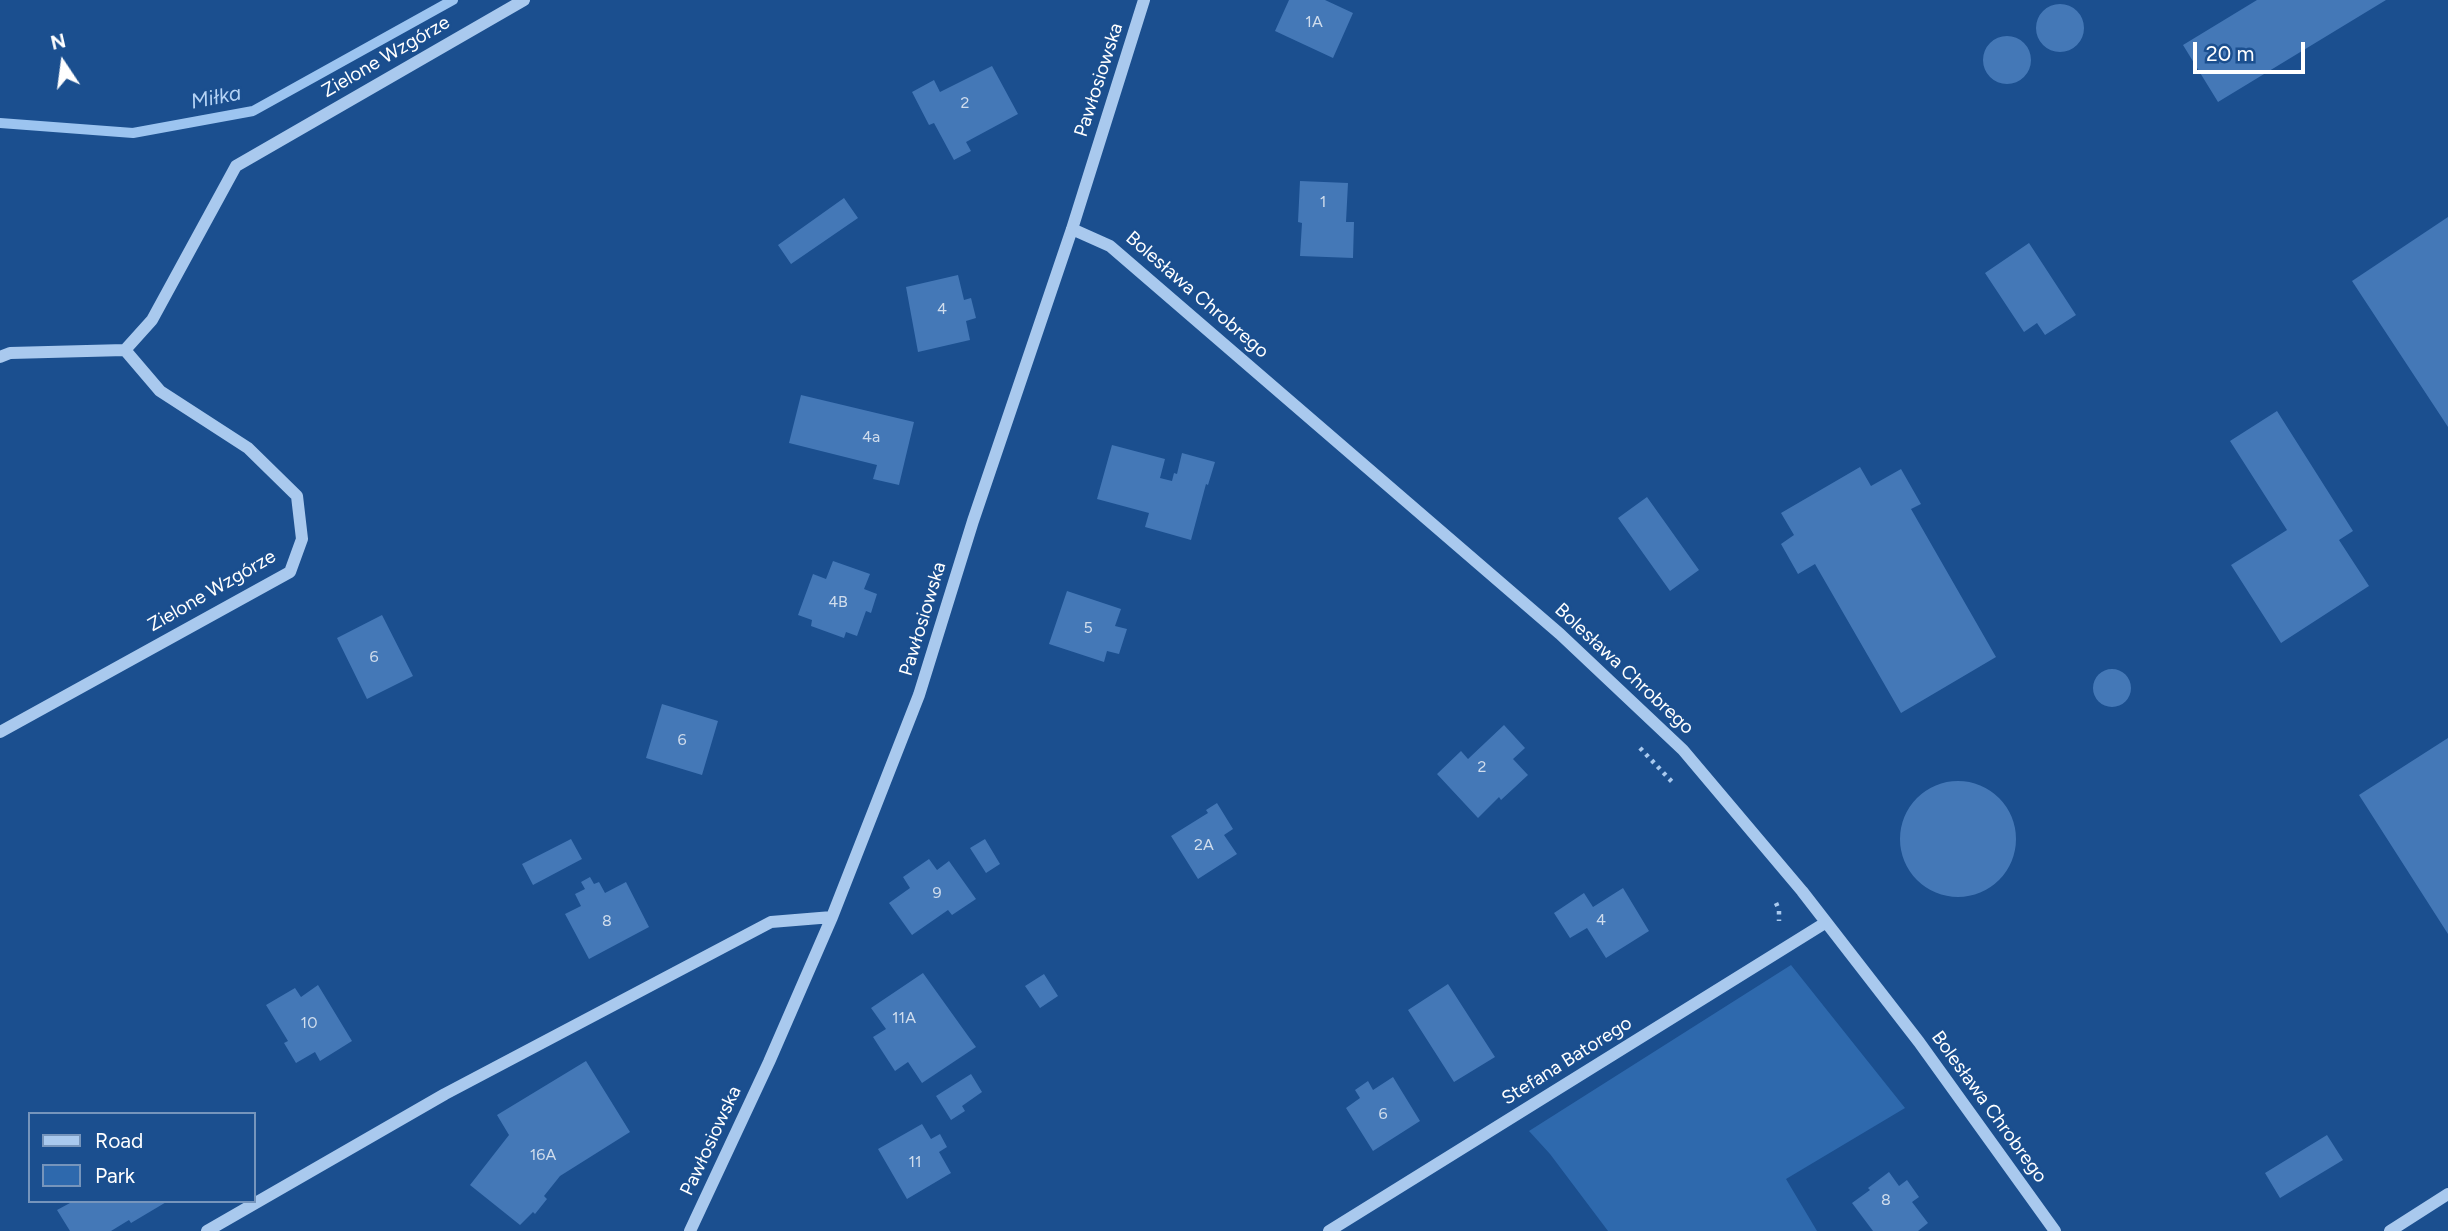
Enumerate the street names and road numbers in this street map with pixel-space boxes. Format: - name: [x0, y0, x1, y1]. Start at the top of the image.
- street label: Zielone Wzgórze: [318, 11, 454, 103]
- street label: Pawłosiowska: [1070, 20, 1128, 140]
- street label: Bolesława Chrobrego: [1121, 227, 1273, 363]
- street label: Zielone Wzgórze: [144, 545, 280, 637]
- street label: Pawłosiowska: [895, 559, 951, 679]
- street label: Bolesława Chrobrego: [1550, 599, 1698, 739]
- street label: Stefana Batorego: [1498, 1012, 1636, 1110]
- street label: Bolesława Chrobrego: [1926, 1027, 2052, 1187]
- street label: Pawłosiowska: [676, 1083, 746, 1199]

